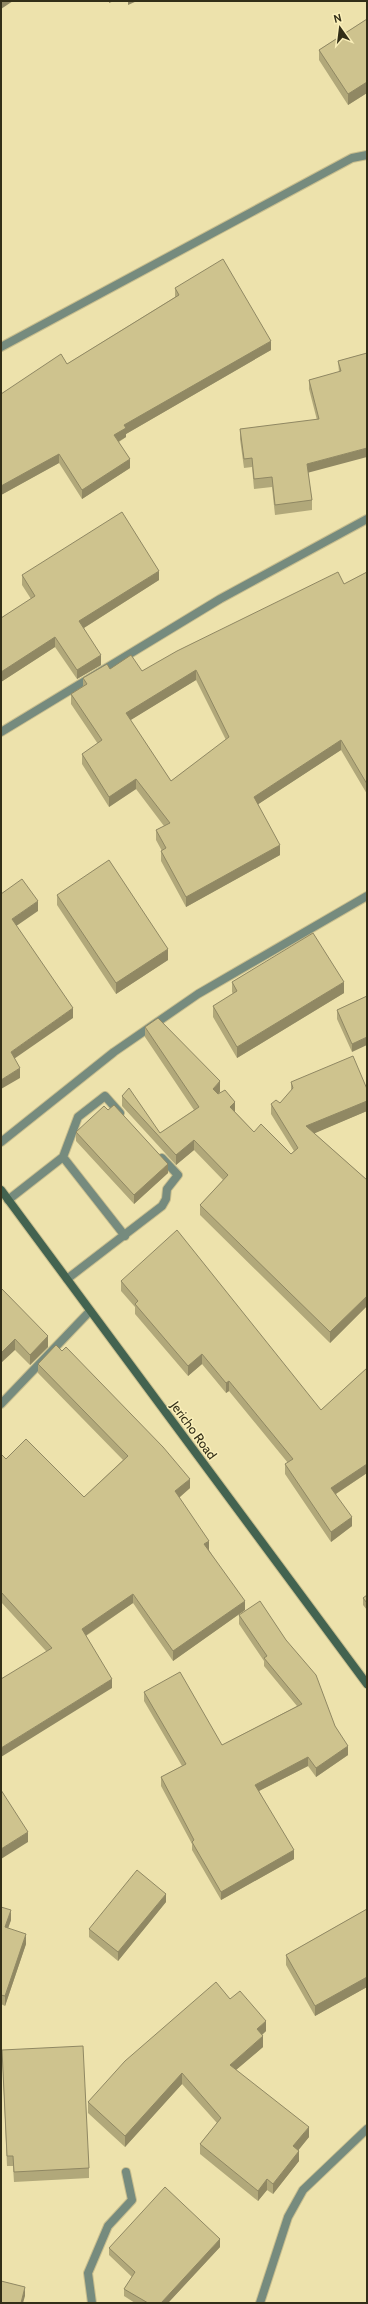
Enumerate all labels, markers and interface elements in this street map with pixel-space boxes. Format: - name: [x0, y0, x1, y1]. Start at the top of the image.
- north arrow: [320, 8, 360, 48]
- text: N: [332, 11, 343, 26]
- street label: Jericho Road: [167, 1397, 220, 1462]

